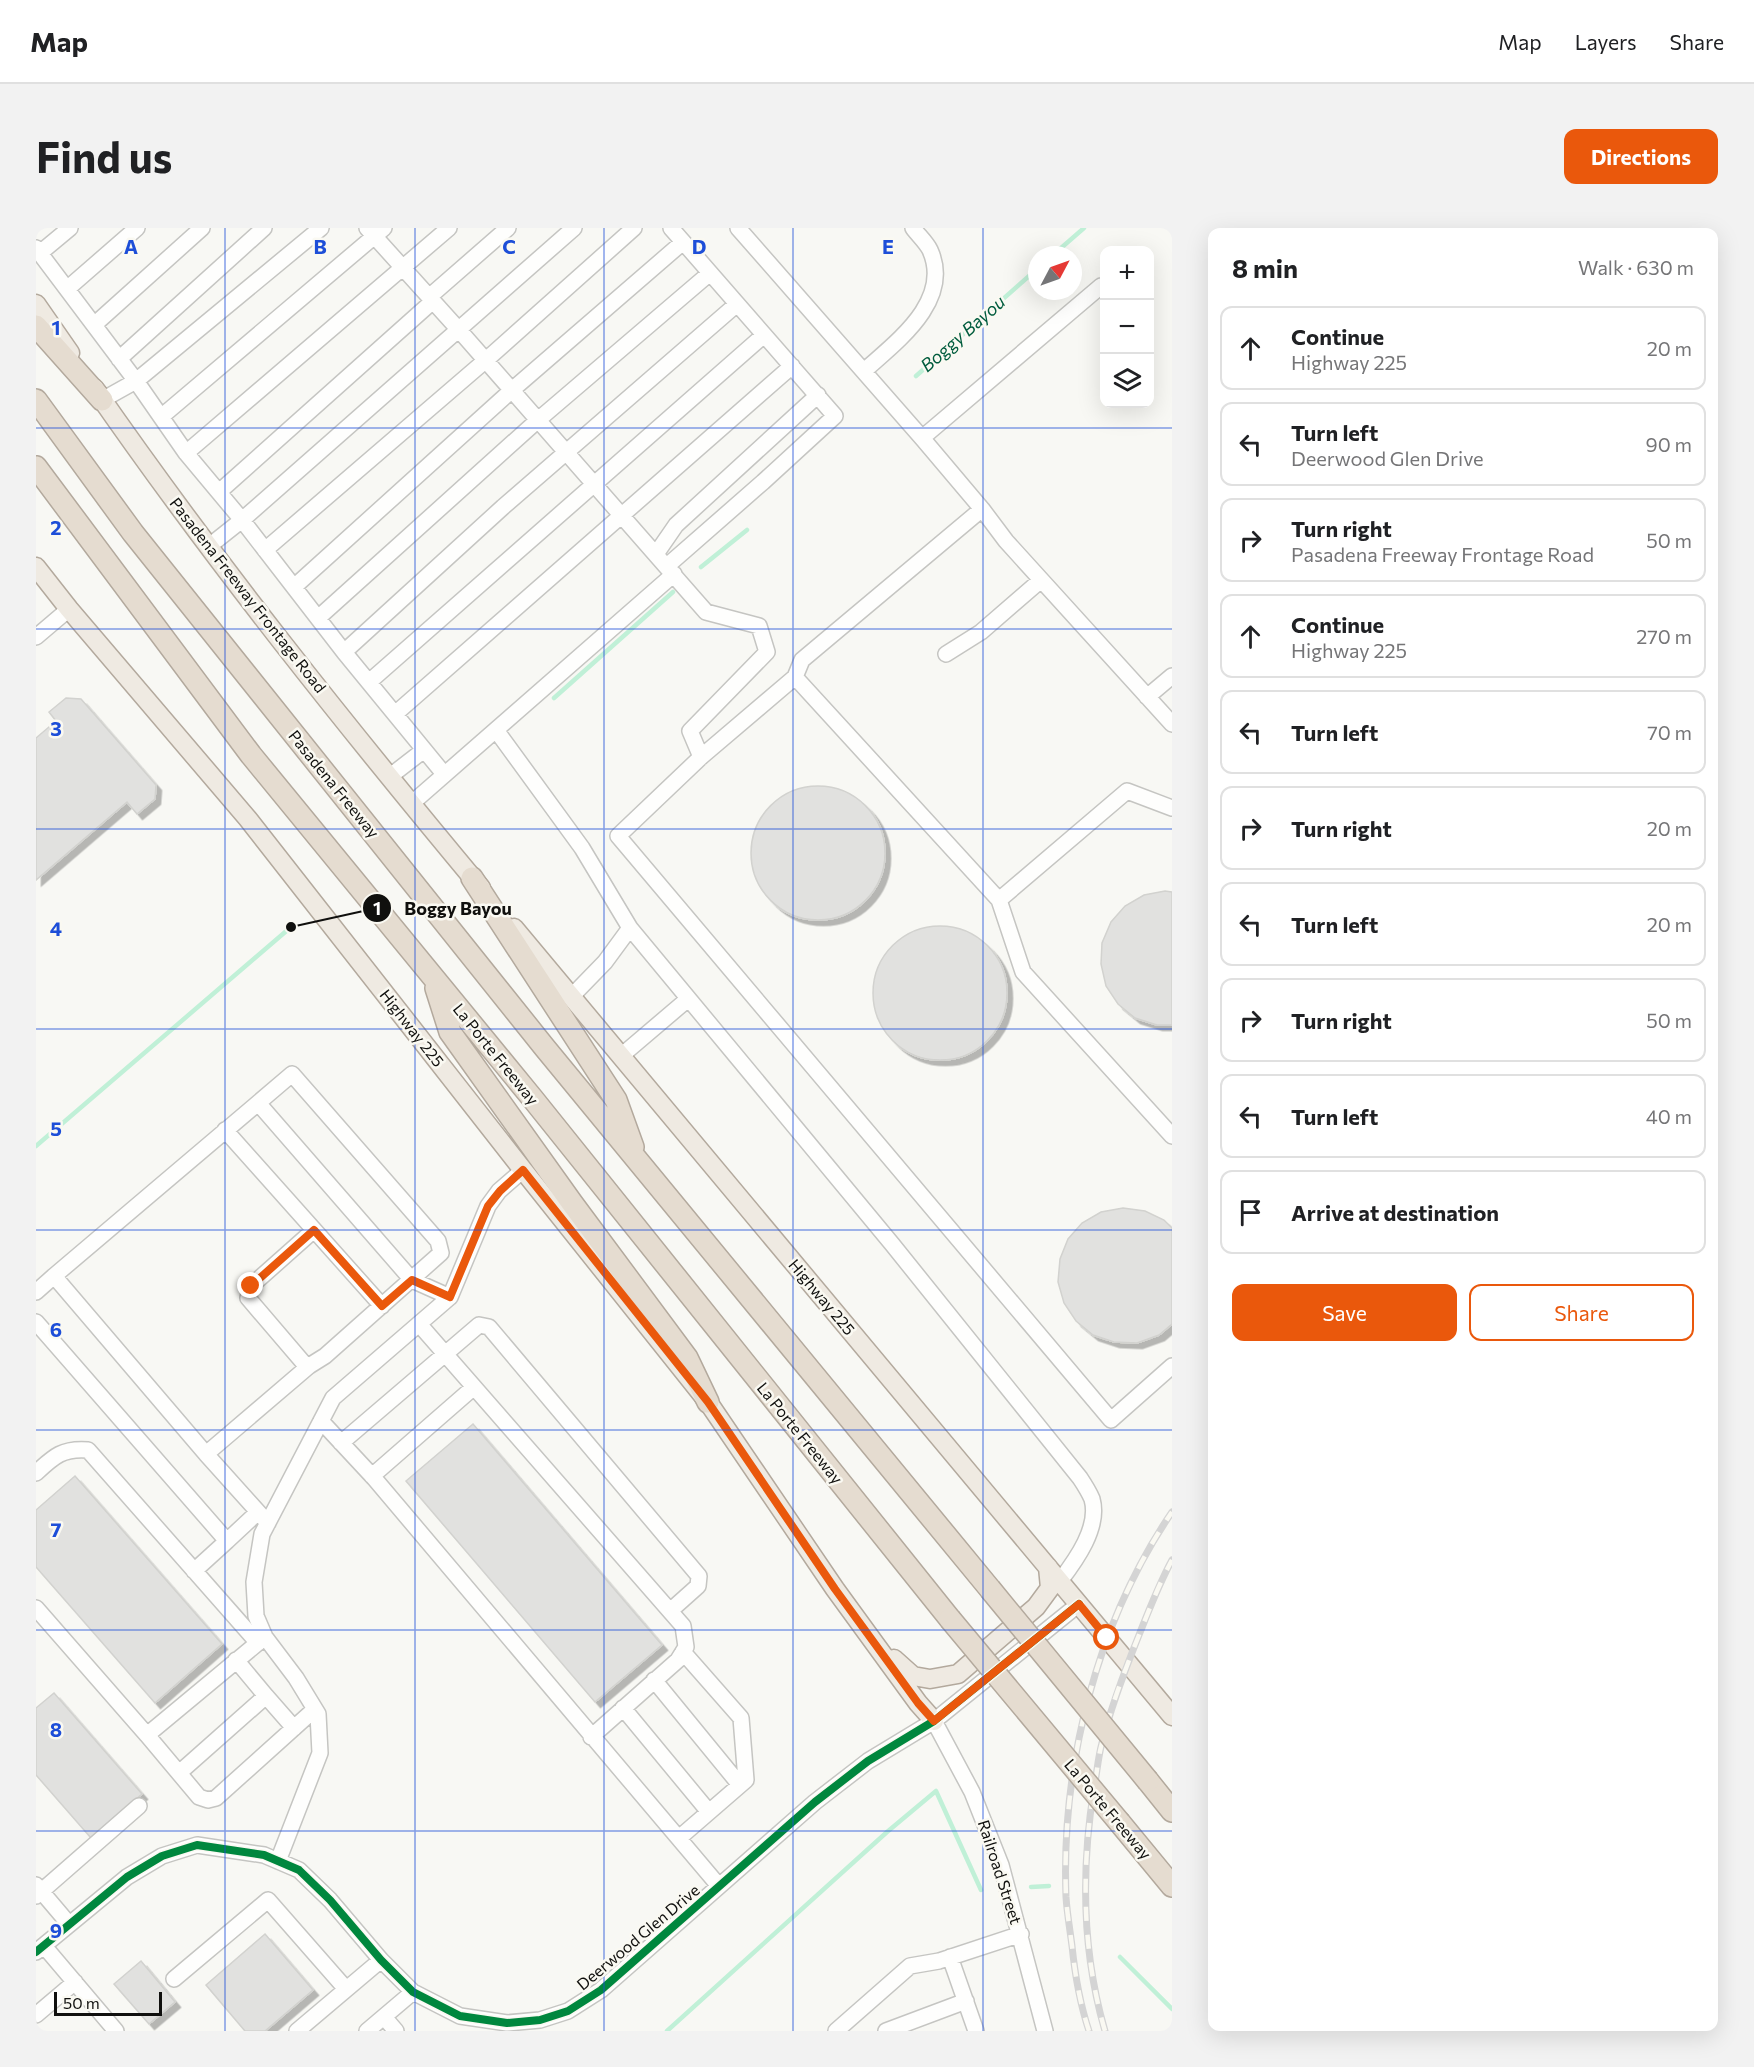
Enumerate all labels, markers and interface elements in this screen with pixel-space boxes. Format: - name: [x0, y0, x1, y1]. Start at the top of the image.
- text: Map: [30, 24, 88, 58]
- text: Map: [1498, 29, 1542, 54]
- text: Layers: [1575, 29, 1637, 54]
- text: Share: [1670, 29, 1724, 54]
- button: Directions: [1564, 129, 1718, 184]
- text: Find us: [36, 130, 172, 182]
- text: A: [124, 234, 138, 258]
- text: B: [313, 234, 327, 258]
- text: C: [502, 234, 516, 258]
- text: D: [692, 234, 706, 258]
- text: E: [882, 234, 894, 258]
- north arrow: [1028, 246, 1082, 300]
- map controls: [1100, 246, 1154, 408]
- button: +: [1100, 246, 1154, 300]
- text: 8 min: [1232, 252, 1298, 283]
- text: Walk · 630 m: [1578, 255, 1694, 279]
- water label: Boggy Bayou: [915, 290, 1009, 376]
- button: −: [1100, 300, 1154, 354]
- text: 1: [51, 315, 61, 339]
- text: Continue: [1291, 323, 1384, 350]
- icon: ahead: [1234, 332, 1267, 365]
- text: 20 m: [1647, 336, 1692, 360]
- text: Highway 225: [1291, 350, 1407, 374]
- button: layers: [1100, 354, 1154, 408]
- text: Turn left: [1291, 419, 1378, 446]
- icon: left: [1234, 428, 1267, 461]
- text: 90 m: [1646, 432, 1692, 456]
- text: Deerwood Glen Drive: [1291, 446, 1484, 470]
- street label: Pasadena Freeway Frontage Road: [166, 493, 330, 696]
- text: 2: [50, 515, 62, 539]
- text: Turn right: [1291, 515, 1392, 542]
- icon: right: [1234, 524, 1267, 557]
- text: 50 m: [1646, 528, 1692, 552]
- text: Pasadena Freeway Frontage Road: [1291, 542, 1594, 566]
- text: Continue: [1291, 611, 1384, 638]
- icon: ahead: [1234, 620, 1267, 653]
- text: 270 m: [1636, 624, 1692, 648]
- text: Highway 225: [1291, 638, 1407, 662]
- text: 3: [50, 716, 62, 740]
- icon: left: [1234, 716, 1267, 749]
- text: Turn left: [1291, 719, 1378, 746]
- text: 70 m: [1647, 720, 1692, 744]
- street label: Pasadena Freeway: [285, 726, 384, 841]
- icon: right: [1234, 812, 1267, 845]
- text: Turn right: [1291, 815, 1392, 842]
- text: 20 m: [1647, 816, 1692, 840]
- callout: Boggy Bayou: [362, 890, 524, 926]
- text: 1: [373, 897, 381, 919]
- text: Boggy Bayou: [404, 897, 512, 919]
- icon: left: [1234, 908, 1267, 941]
- text: Turn left: [1291, 911, 1378, 938]
- text: 20 m: [1647, 912, 1692, 936]
- text: 4: [50, 916, 62, 940]
- street label: Highway 225: [376, 985, 448, 1070]
- street label: La Porte Freeway: [450, 999, 543, 1108]
- icon: right: [1234, 1004, 1267, 1037]
- text: Turn right: [1291, 1007, 1392, 1034]
- text: 50 m: [1646, 1008, 1692, 1032]
- icon: left: [1234, 1100, 1267, 1133]
- text: Turn left: [1291, 1103, 1378, 1130]
- text: 40 m: [1646, 1104, 1692, 1128]
- text: 5: [50, 1116, 62, 1140]
- icon: arrive: [1234, 1196, 1267, 1229]
- text: Arrive at destination: [1291, 1199, 1499, 1226]
- street label: Highway 225: [785, 1255, 860, 1338]
- route end: [237, 1272, 263, 1298]
- button: Save: [1232, 1284, 1457, 1341]
- button: Share: [1469, 1284, 1694, 1341]
- text: 6: [50, 1317, 62, 1341]
- street label: La Porte Freeway: [754, 1378, 847, 1487]
- text: 7: [51, 1517, 62, 1541]
- route start: [1093, 1624, 1119, 1650]
- text: 8: [50, 1717, 62, 1741]
- street label: La Porte Freeway: [1061, 1755, 1156, 1863]
- street label: Railroad Street: [975, 1817, 1026, 1927]
- street label: Deerwood Glen Drive: [573, 1880, 703, 1993]
- text: 9: [50, 1918, 62, 1942]
- scale bar: [54, 1989, 162, 2016]
- text: 50 m: [63, 1993, 100, 2012]

